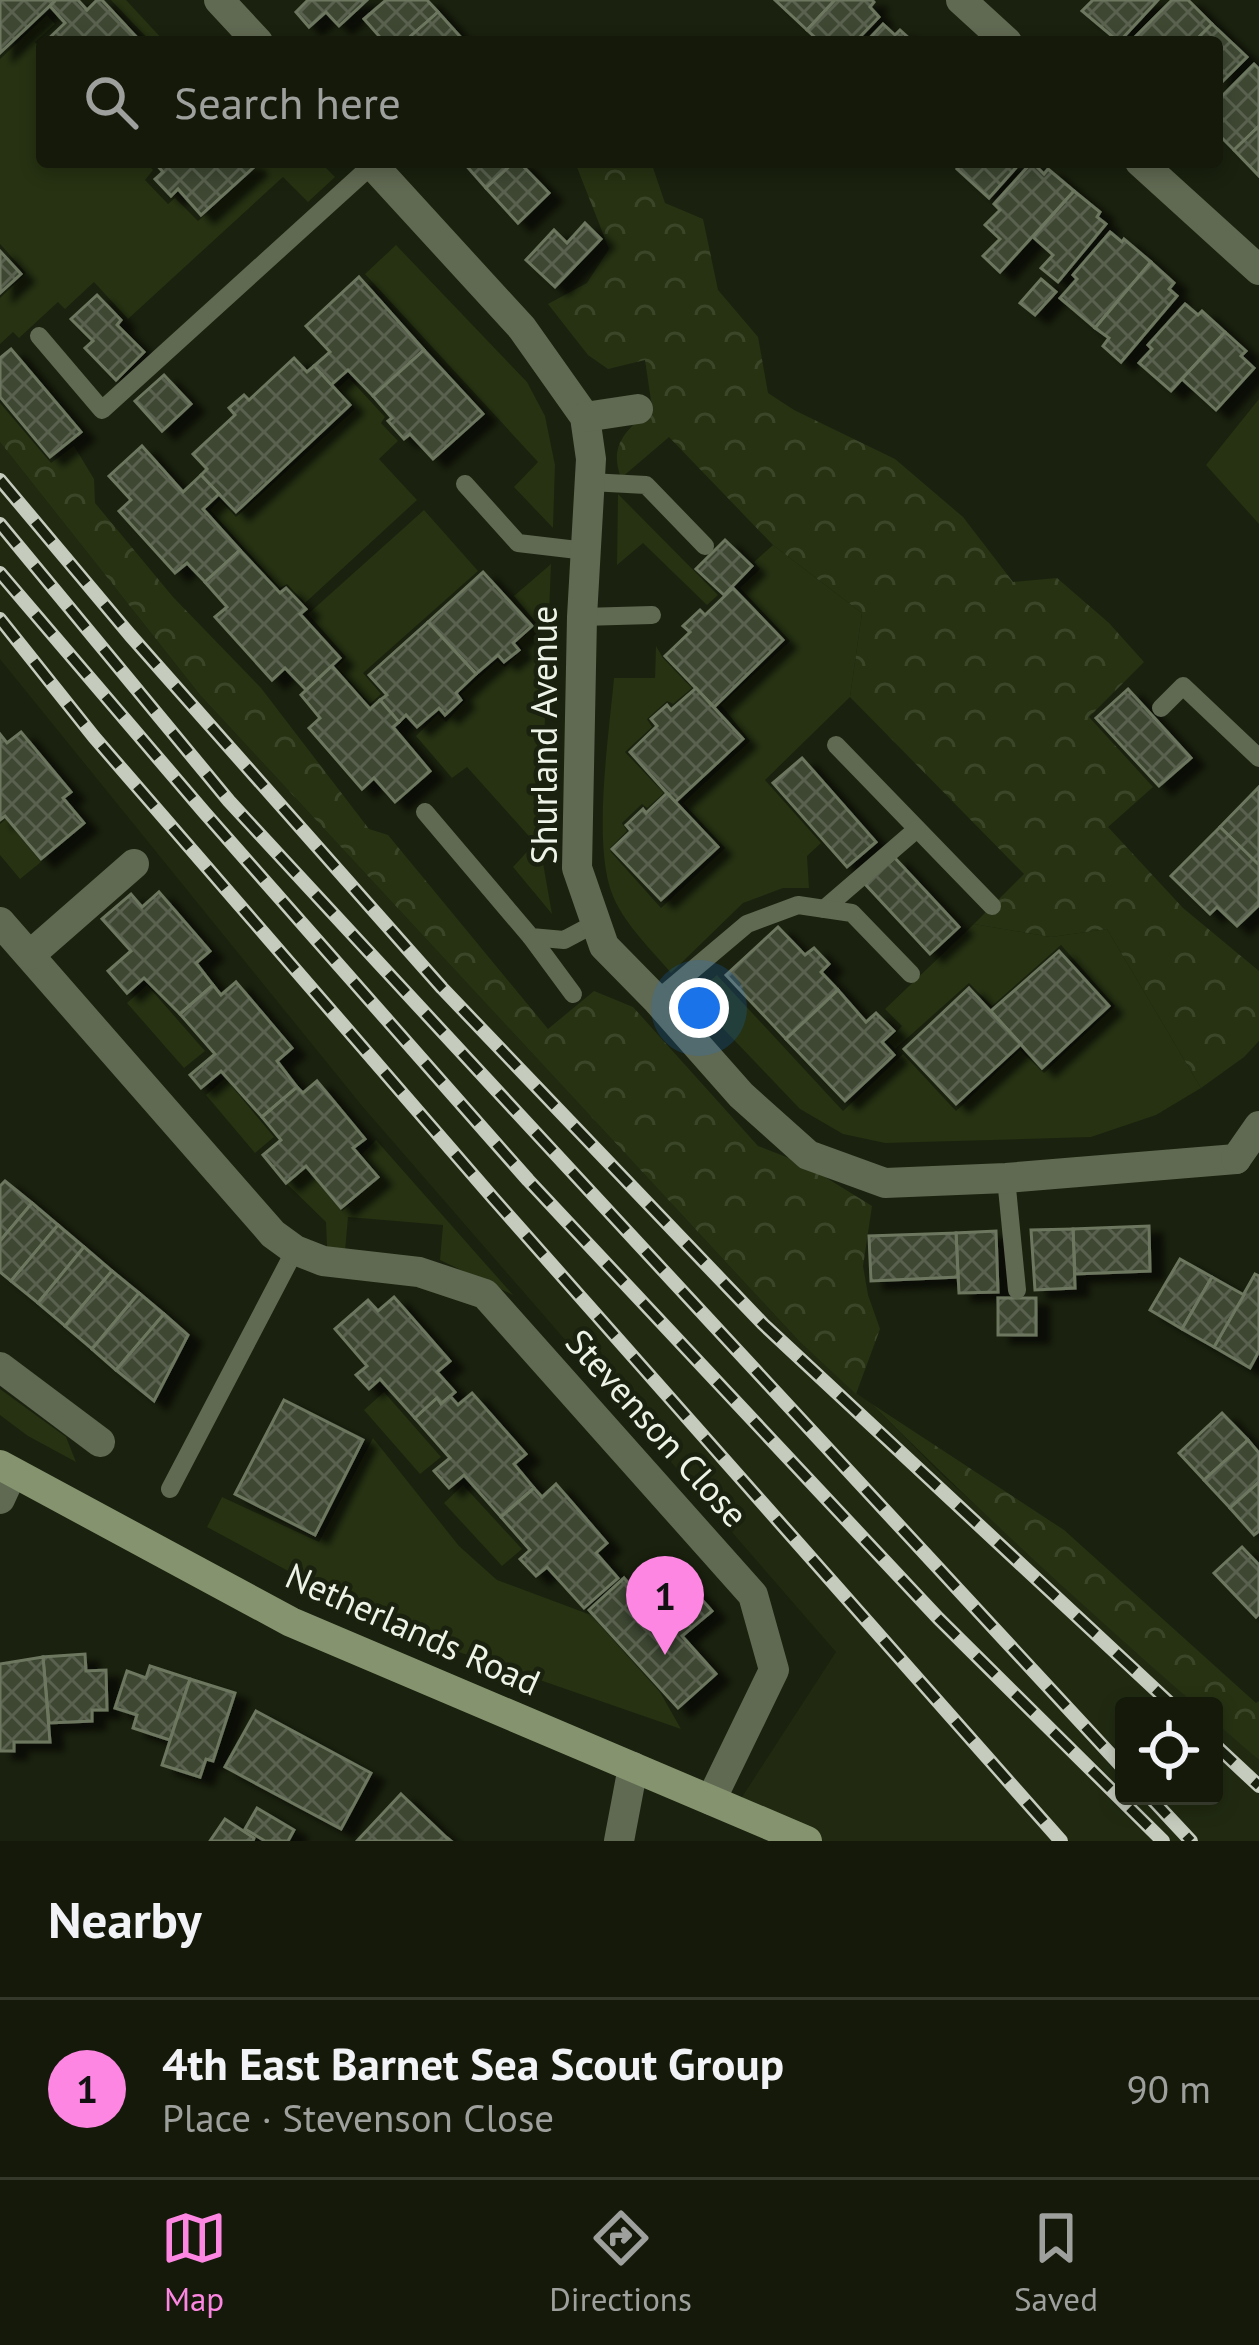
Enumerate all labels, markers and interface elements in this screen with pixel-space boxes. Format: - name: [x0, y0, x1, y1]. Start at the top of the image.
- search box: [36, 36, 1223, 168]
- icon: search: [78, 69, 144, 135]
- text: Search here: [174, 73, 401, 131]
- street label: Shurland Avenue: [520, 606, 567, 864]
- your location: [669, 978, 729, 1038]
- street label: Stevenson Close: [556, 1319, 759, 1537]
- street label: Netherlands Road: [279, 1551, 548, 1706]
- pin: 1: [626, 1556, 704, 1655]
- map controls: [1115, 1697, 1223, 1805]
- button: locate: [1115, 1697, 1223, 1805]
- text: Nearby: [48, 1886, 202, 1952]
- text: 4th East Barnet Sea Scout Group: [162, 2034, 784, 2092]
- text: 1: [76, 2063, 98, 2114]
- text: 90 m: [1126, 2063, 1211, 2114]
- text: Place · Stevenson Close: [162, 2092, 554, 2143]
- tab: Map: [161, 2205, 227, 2320]
- tab: Directions: [549, 2205, 692, 2320]
- tab: Saved: [1014, 2205, 1098, 2320]

